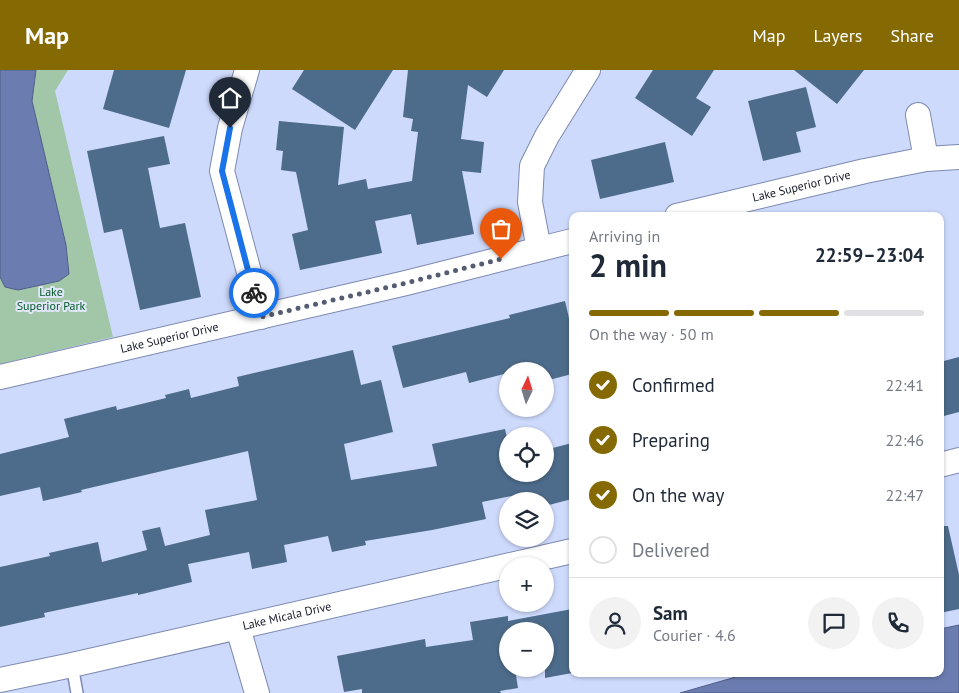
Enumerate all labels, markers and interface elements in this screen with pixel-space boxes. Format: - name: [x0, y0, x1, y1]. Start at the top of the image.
- text: Map: [25, 20, 69, 51]
- text: Map: [753, 24, 785, 47]
- text: Layers: [813, 24, 862, 47]
- text: Share: [890, 24, 934, 47]
- pin: [209, 77, 251, 128]
- icon: home: [216, 84, 244, 112]
- street label: Lake Superior Drive: [751, 167, 852, 205]
- pin: [480, 208, 522, 259]
- icon: bag: [487, 215, 515, 243]
- text: Arriving in: [589, 226, 660, 246]
- text: 22:59–23:04: [815, 243, 924, 267]
- text: 2 min: [589, 244, 667, 286]
- courier: [229, 268, 279, 318]
- icon: bike: [240, 279, 268, 307]
- park label: Lake Superior Park: [17, 284, 86, 313]
- street label: Lake Superior Drive: [119, 319, 220, 356]
- text: On the way · 50 m: [589, 324, 714, 344]
- north arrow: [499, 362, 554, 418]
- map controls: [499, 362, 554, 677]
- icon: check: [589, 371, 617, 399]
- text: Confirmed: [632, 373, 715, 397]
- text: 22:41: [886, 375, 924, 395]
- icon: check: [589, 426, 617, 454]
- button: locate: [499, 427, 554, 482]
- text: Preparing: [632, 428, 710, 452]
- text: 22:46: [886, 430, 924, 450]
- icon: check: [589, 481, 617, 509]
- text: On the way: [632, 483, 724, 507]
- text: 22:47: [886, 485, 924, 505]
- button: layers: [499, 492, 554, 547]
- text: Delivered: [632, 538, 710, 562]
- button: +: [499, 557, 554, 612]
- button: person: [589, 597, 641, 649]
- button: chat: [808, 597, 860, 649]
- button: phone: [872, 597, 924, 649]
- street label: Lake Micala Drive: [241, 598, 333, 633]
- text: Sam: [653, 601, 688, 625]
- button: −: [499, 622, 554, 677]
- text: Courier · 4.6: [653, 625, 736, 645]

